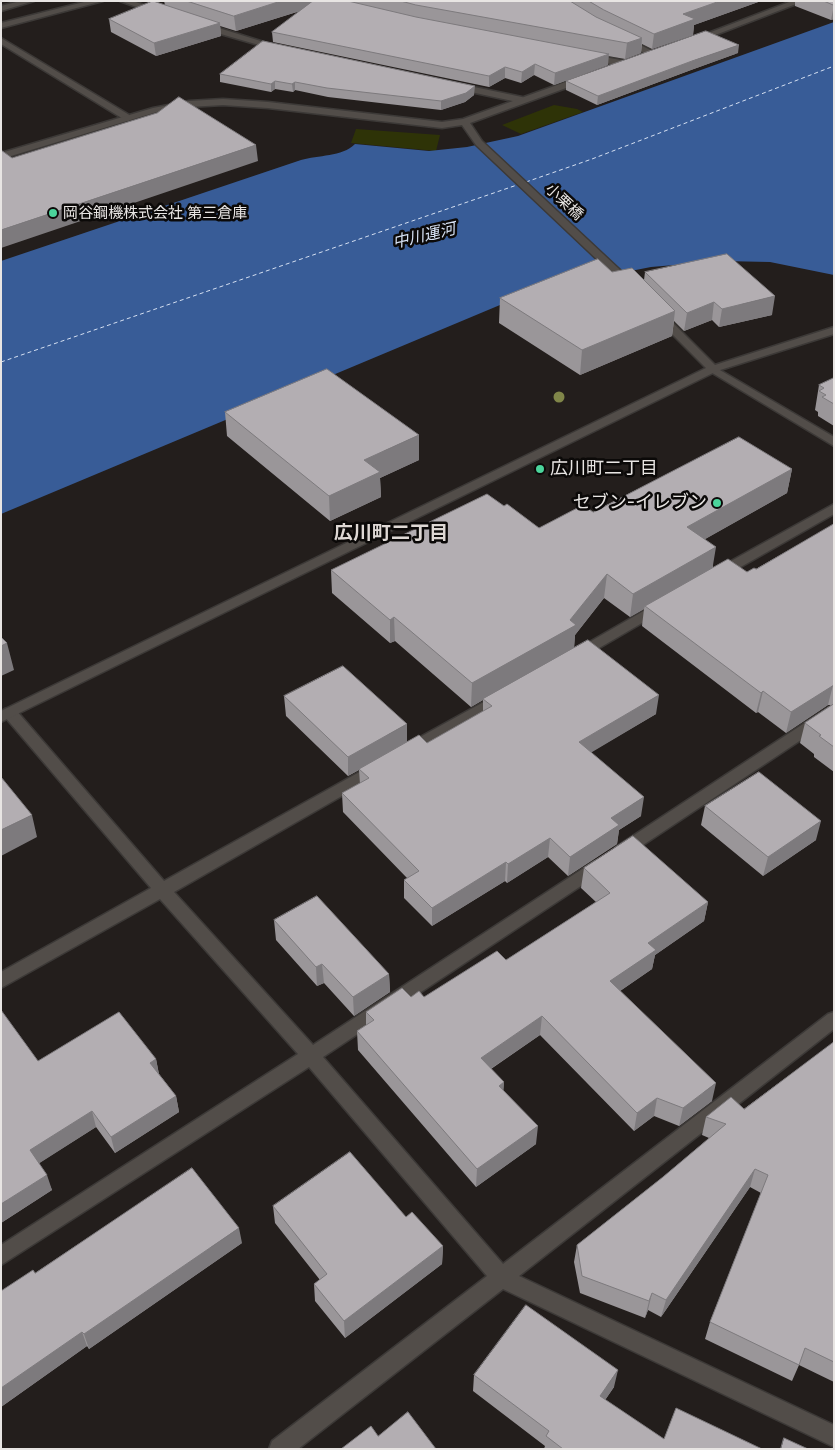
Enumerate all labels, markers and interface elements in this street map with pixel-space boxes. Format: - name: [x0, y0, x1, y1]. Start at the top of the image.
- street label: 小栗橋: [541, 180, 587, 224]
- place label: 岡谷鋼機株式会社 第三倉庫: [63, 204, 247, 222]
- marker: 岡谷鋼機株式会社 第三倉庫: [47, 207, 59, 219]
- water label: 中川運河: [391, 219, 457, 253]
- place label: 広川町二丁目: [550, 458, 658, 480]
- marker: 広川町二丁目: [534, 463, 546, 475]
- place label: セブン-イレブン: [573, 492, 707, 514]
- marker: セブン-イレブン: [711, 497, 723, 509]
- district label: 広川町二丁目: [334, 522, 448, 544]

